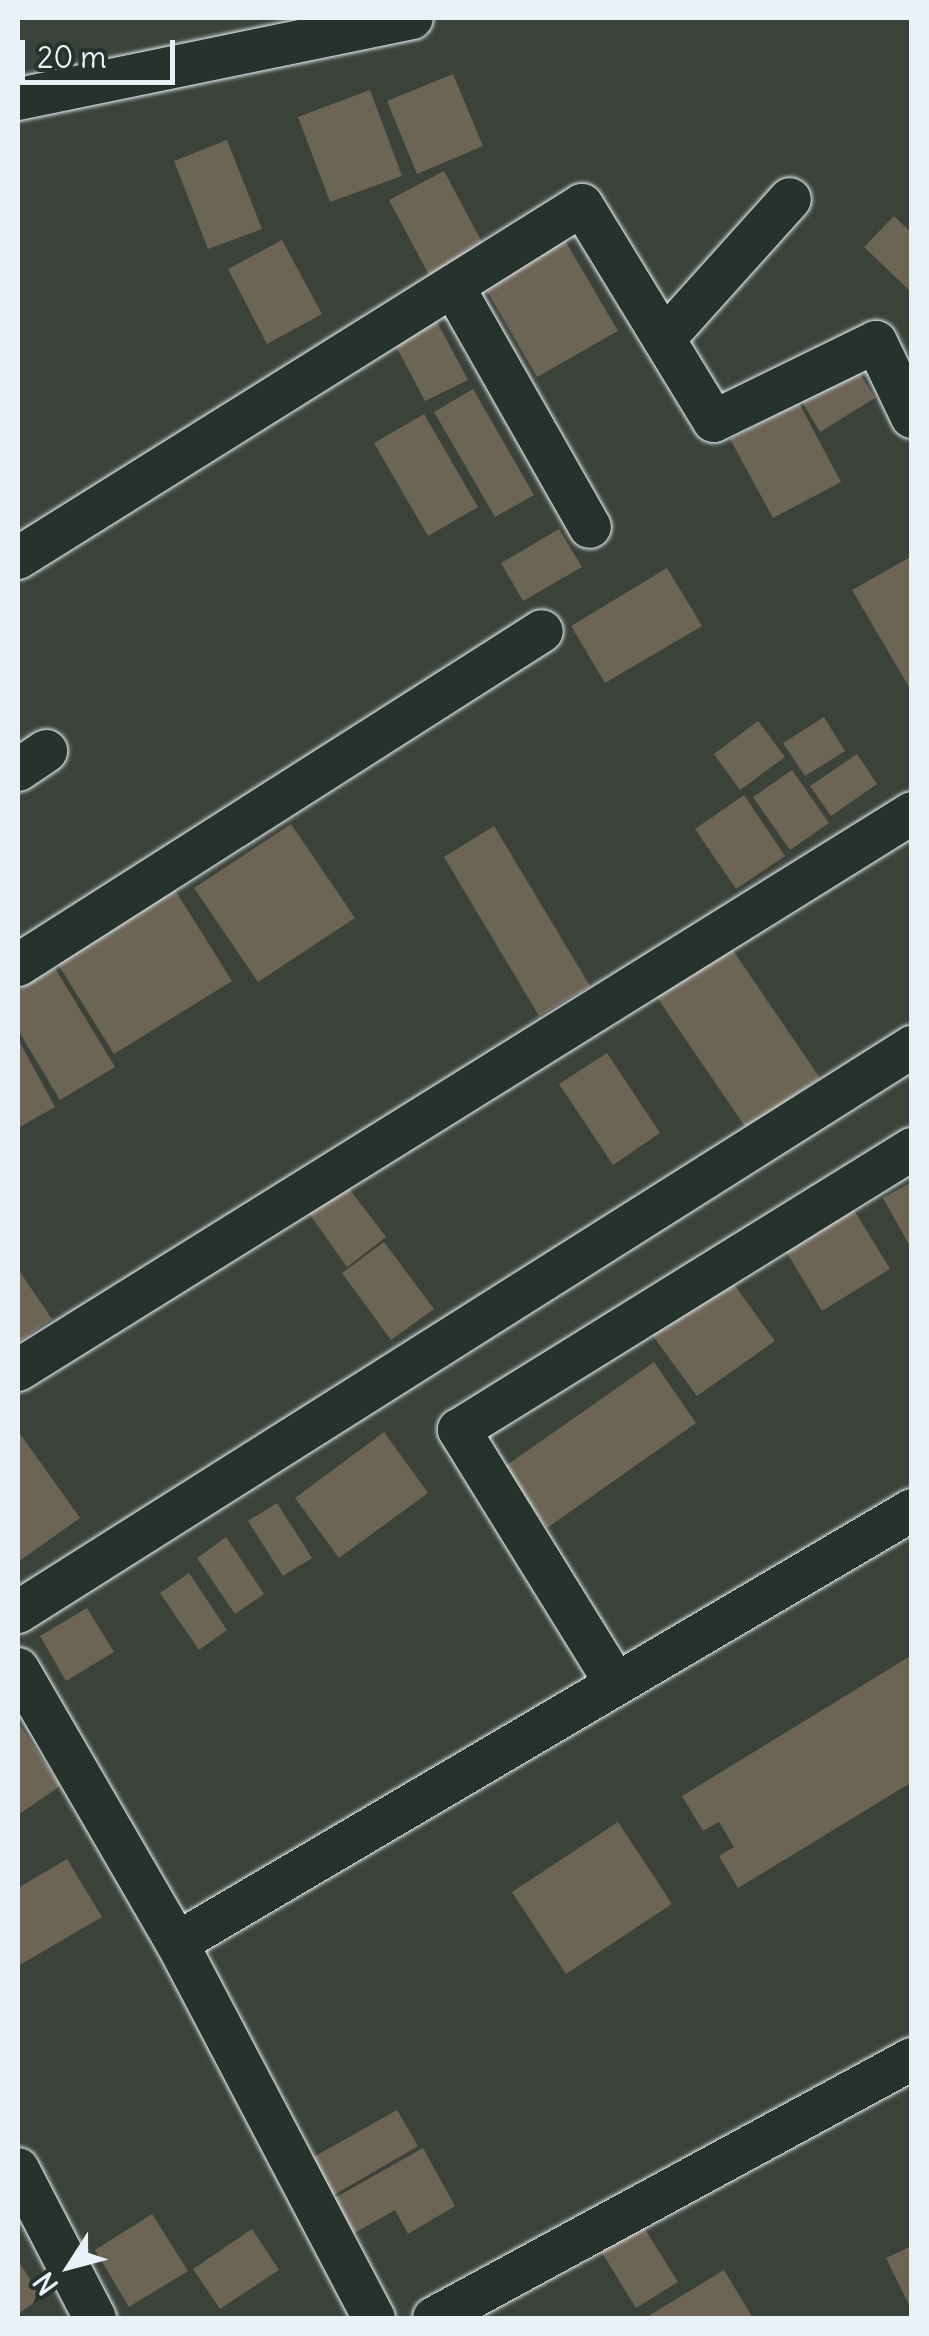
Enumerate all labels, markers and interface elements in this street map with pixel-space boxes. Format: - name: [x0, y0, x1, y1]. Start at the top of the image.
- scale bar: [25, 20, 180, 82]
- text: 20 m: [37, 38, 107, 76]
- north arrow: [20, 2216, 120, 2316]
- text: N: [25, 2265, 66, 2302]

